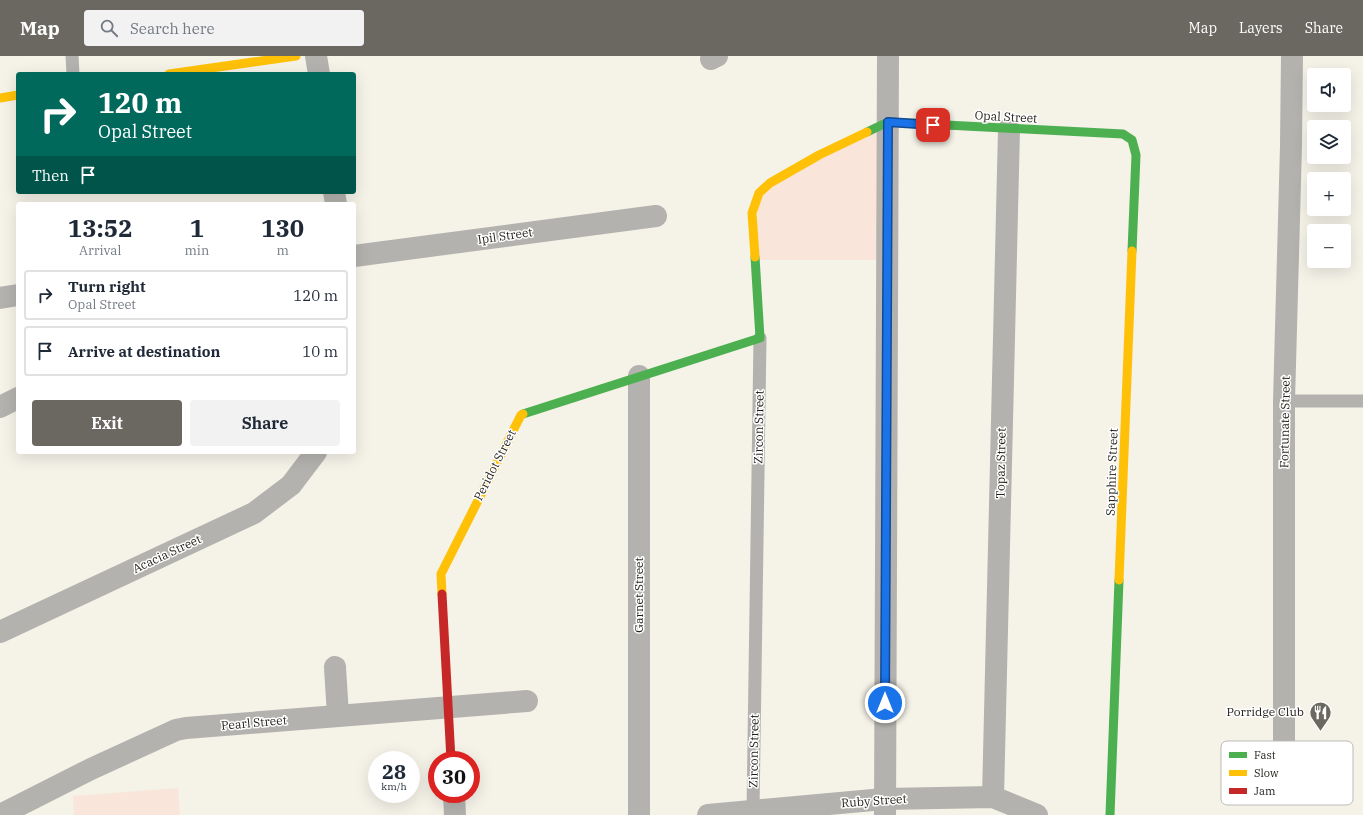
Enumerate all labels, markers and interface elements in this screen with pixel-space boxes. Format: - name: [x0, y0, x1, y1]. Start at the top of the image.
- search box: [84, 10, 364, 46]
- text: Map: [20, 16, 60, 40]
- icon: search: [98, 17, 120, 39]
- text: Search here: [130, 19, 214, 38]
- text: Map: [1189, 19, 1217, 37]
- text: Layers: [1239, 19, 1283, 37]
- text: Share: [1305, 19, 1343, 37]
- map controls: [1307, 68, 1351, 268]
- button: sound: [1307, 68, 1351, 112]
- text: 120 m: [98, 84, 182, 121]
- icon: right: [32, 88, 84, 140]
- street label: Opal Street: [974, 107, 1038, 126]
- pin: [916, 108, 950, 142]
- icon: arrive: [922, 114, 944, 136]
- text: Opal Street: [98, 120, 192, 143]
- button: layers: [1307, 120, 1351, 164]
- icon: arrive: [77, 164, 99, 186]
- text: Then: [32, 166, 69, 185]
- button: +: [1307, 172, 1351, 216]
- text: 13:52: [68, 212, 133, 244]
- text: 1: [190, 212, 204, 244]
- text: 130: [261, 212, 304, 244]
- street label: Ipil Street: [476, 224, 533, 247]
- button: −: [1307, 224, 1351, 268]
- text: Arrival: [79, 242, 121, 259]
- text: min: [184, 242, 209, 259]
- text: m: [276, 242, 289, 259]
- text: Turn right: [68, 277, 146, 296]
- icon: right: [34, 284, 56, 306]
- text: 120 m: [293, 286, 338, 305]
- text: Opal Street: [68, 296, 136, 313]
- icon: arrive: [34, 340, 56, 362]
- text: Arrive at destination: [68, 342, 220, 361]
- text: 10 m: [302, 342, 338, 361]
- street label: Fortunate Street: [1276, 376, 1293, 468]
- street label: Zircon Street: [750, 390, 767, 464]
- button: Exit: [32, 400, 182, 446]
- button: Share: [190, 400, 340, 446]
- street label: Peridot Street: [470, 427, 519, 503]
- street label: Topaz Street: [992, 428, 1009, 498]
- street label: Sapphire Street: [1102, 428, 1121, 516]
- street label: Acacia Street: [130, 531, 203, 576]
- street label: Garnet Street: [631, 557, 646, 633]
- position arrow: [864, 682, 906, 724]
- restaurant icon: Porridge Club: [1307, 699, 1333, 732]
- place label: Porridge Club: [1227, 704, 1304, 719]
- street label: Pearl Street: [221, 712, 287, 733]
- street label: Zircon Street: [745, 714, 762, 788]
- legend: [1221, 741, 1353, 805]
- text: Fast: [1254, 748, 1276, 762]
- speed limit sign: 30: [428, 751, 480, 803]
- text: 28: [382, 758, 406, 785]
- text: Slow: [1254, 766, 1279, 780]
- text: km/h: [381, 780, 407, 793]
- text: Jam: [1254, 784, 1276, 798]
- street label: Ruby Street: [841, 791, 907, 810]

